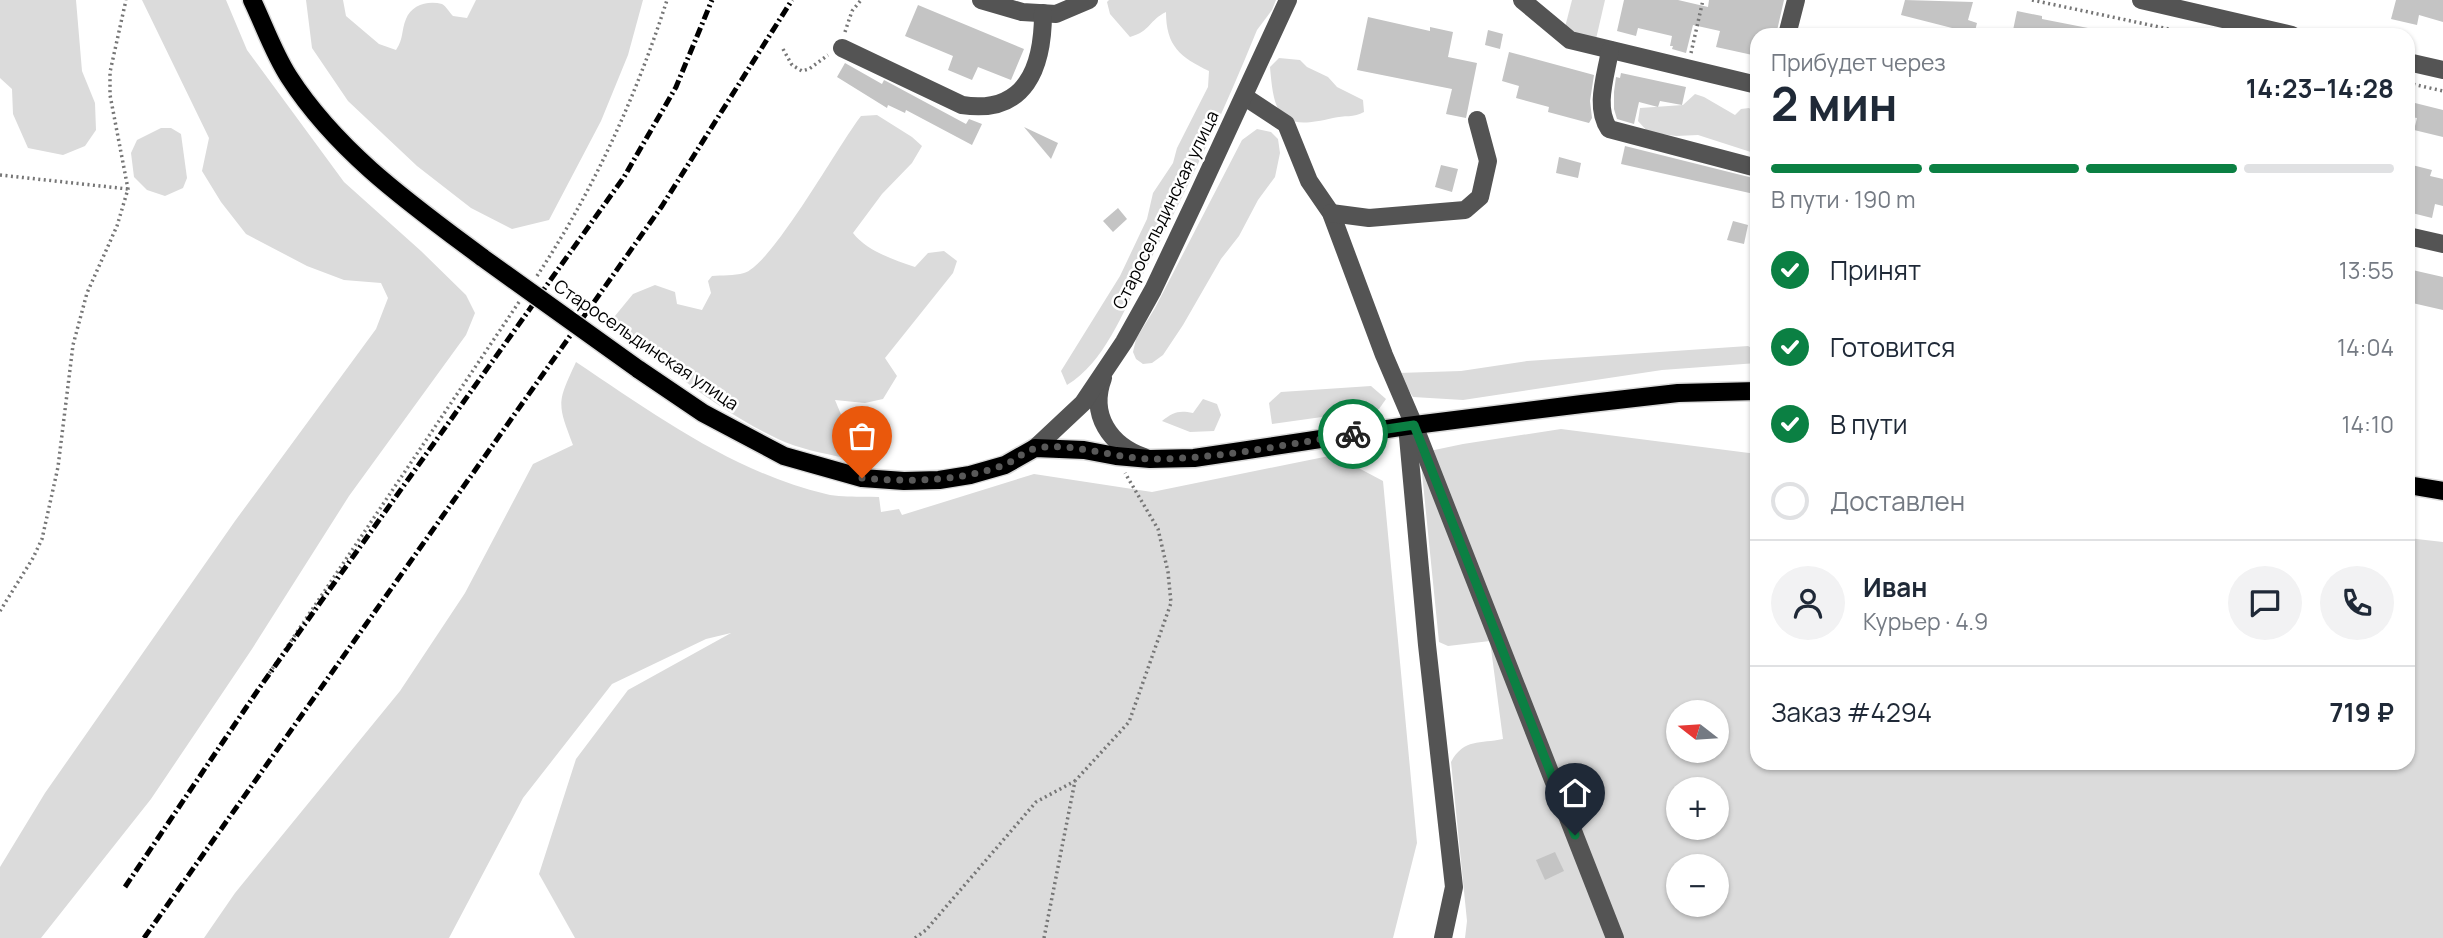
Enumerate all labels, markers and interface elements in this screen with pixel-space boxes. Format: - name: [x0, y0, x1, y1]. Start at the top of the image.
- text: Прибудет через: [1771, 46, 1946, 78]
- text: 14:23–14:28: [2246, 70, 2394, 106]
- text: 2 мин: [1771, 72, 1898, 135]
- street label: Старосельдинская улица: [1106, 106, 1224, 313]
- text: В пути · 190 m: [1771, 183, 1915, 215]
- icon: check: [1771, 251, 1809, 289]
- text: Принят: [1830, 252, 1921, 288]
- text: 13:55: [2339, 254, 2394, 286]
- street label: Старосельдинская улица: [549, 273, 744, 415]
- icon: check: [1771, 328, 1809, 366]
- text: Готовится: [1830, 329, 1955, 365]
- text: 14:04: [2337, 331, 2394, 363]
- courier: [1318, 399, 1388, 469]
- icon: check: [1771, 405, 1809, 443]
- pin: [832, 406, 892, 478]
- text: В пути: [1830, 406, 1908, 442]
- text: 14:10: [2342, 408, 2394, 440]
- icon: bike: [1334, 415, 1372, 453]
- icon: bag: [843, 417, 881, 455]
- text: Доставлен: [1830, 483, 1965, 519]
- button: person: [1771, 566, 1845, 640]
- button: chat: [2228, 566, 2302, 640]
- button: phone: [2320, 566, 2394, 640]
- text: Иван: [1863, 569, 1927, 605]
- text: Курьер · 4.9: [1863, 605, 1988, 637]
- text: Заказ #4294: [1771, 694, 1932, 730]
- text: 719 ₽: [2330, 694, 2394, 730]
- north arrow: [1666, 700, 1729, 763]
- map controls: [1666, 700, 1729, 917]
- pin: [1545, 763, 1605, 835]
- icon: home: [1556, 774, 1594, 812]
- button: +: [1666, 777, 1729, 840]
- button: −: [1666, 854, 1729, 917]

